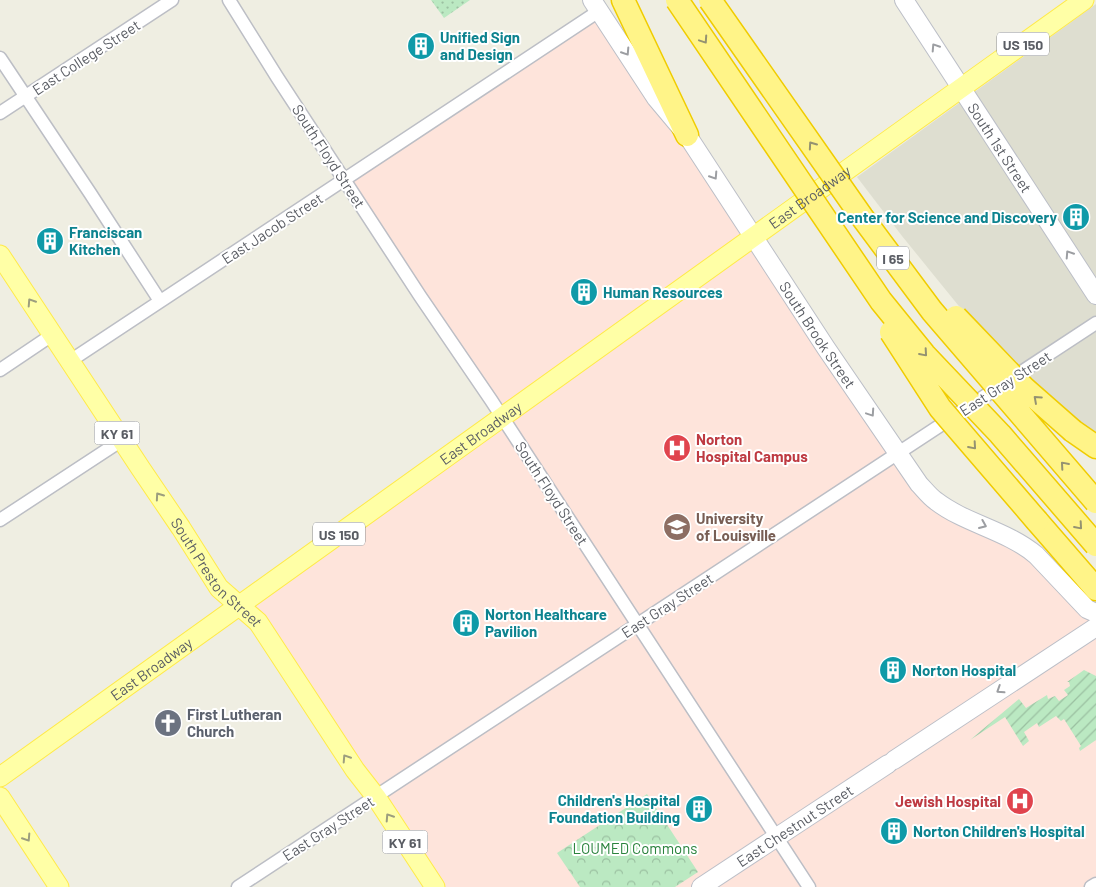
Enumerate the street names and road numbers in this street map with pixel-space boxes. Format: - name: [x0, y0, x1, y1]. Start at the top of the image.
- street label: East College Street: [29, 16, 143, 98]
- road number: US 150: [997, 33, 1049, 56]
- street label: South 1st Street: [964, 99, 1036, 196]
- street label: South Floyd Street: [289, 101, 369, 211]
- street label: East Broadway: [765, 161, 854, 232]
- street label: East Jacob Street: [218, 189, 326, 267]
- road number: I 65: [877, 247, 909, 270]
- street label: South Brook Street: [776, 278, 860, 391]
- street label: East Gray Street: [956, 347, 1054, 419]
- street label: East Broadway: [436, 397, 525, 468]
- road number: KY 61: [94, 422, 140, 444]
- street label: South Floyd Street: [512, 438, 592, 548]
- street label: South Preston Street: [167, 514, 267, 629]
- road number: US 150: [313, 522, 365, 546]
- street label: East Gray Street: [618, 569, 716, 641]
- street label: East Broadway: [107, 633, 196, 704]
- street label: East Chestnut Street: [733, 781, 856, 870]
- street label: East Gray Street: [279, 792, 377, 864]
- road number: KY 61: [382, 830, 428, 854]

